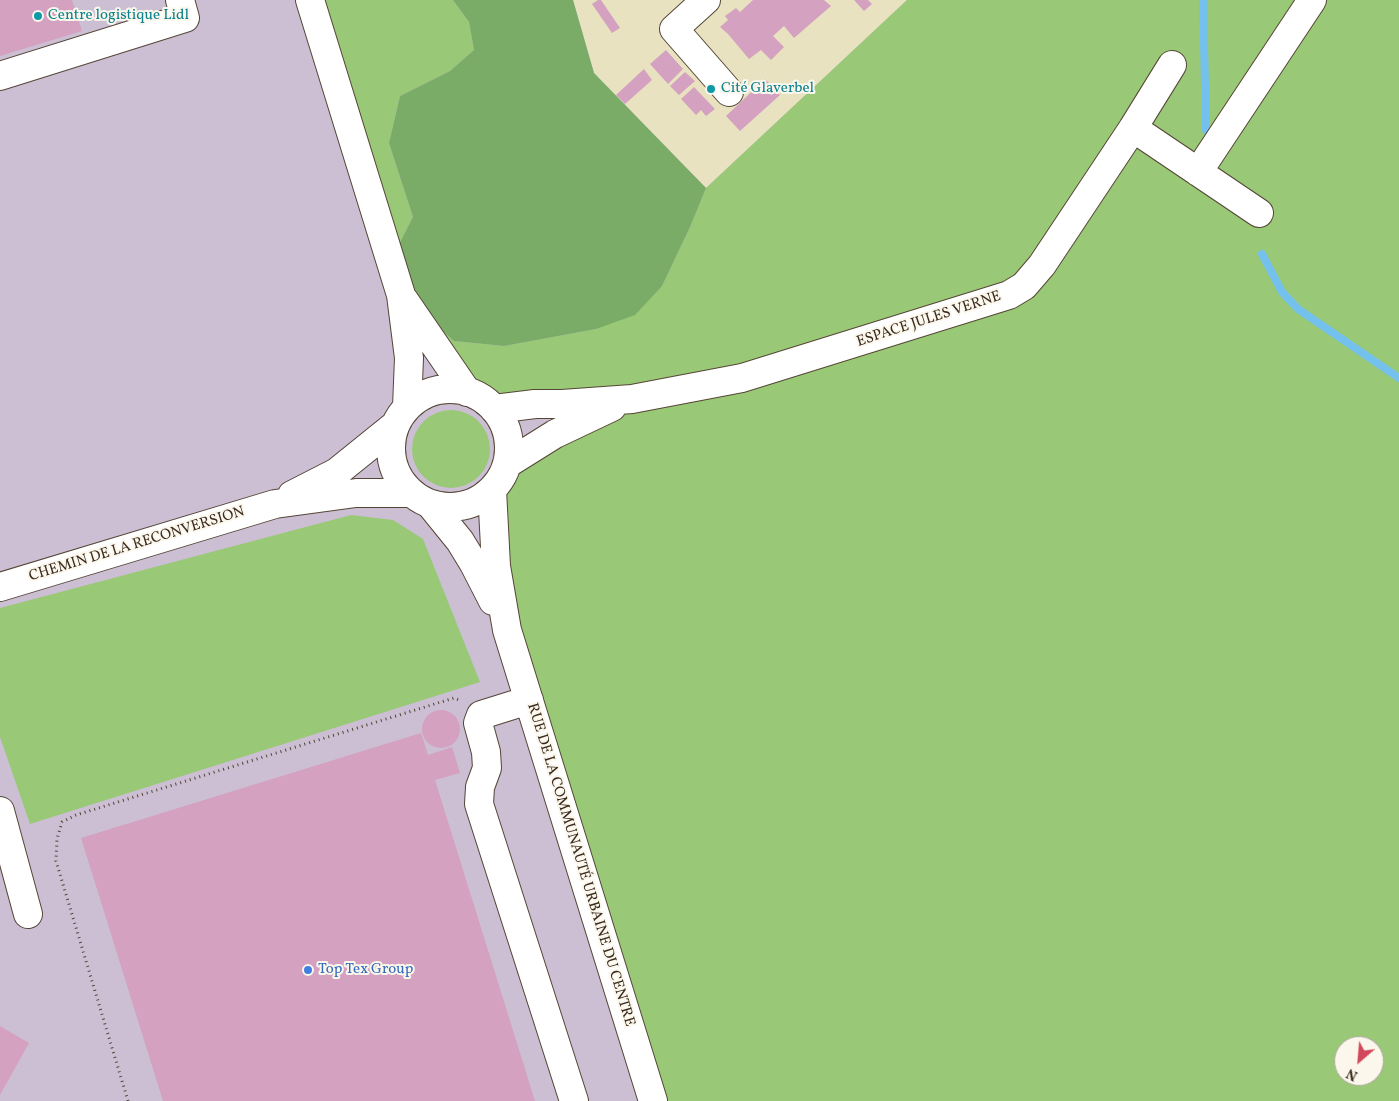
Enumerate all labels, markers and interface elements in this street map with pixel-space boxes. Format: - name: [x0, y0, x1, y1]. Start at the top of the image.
- place label: Centre logistique Lidl: [48, 7, 189, 25]
- marker: Centre logistique Lidl: [32, 10, 44, 22]
- place label: Cité Glaverbel: [721, 80, 814, 98]
- marker: Cité Glaverbel: [705, 83, 717, 95]
- street label: ESPACE JULES VERNE: [855, 288, 1003, 352]
- street label: CHEMIN DE LA RECONVERSION: [27, 504, 247, 586]
- street label: RUE DE LA COMMUNAUTÉ URBAINE DU CENTRE: [522, 701, 638, 1029]
- place label: Top Tex Group: [318, 961, 413, 979]
- marker: Top Tex Group: [302, 964, 314, 976]
- north arrow: [1334, 1036, 1384, 1086]
- text: N: [1344, 1063, 1361, 1085]

